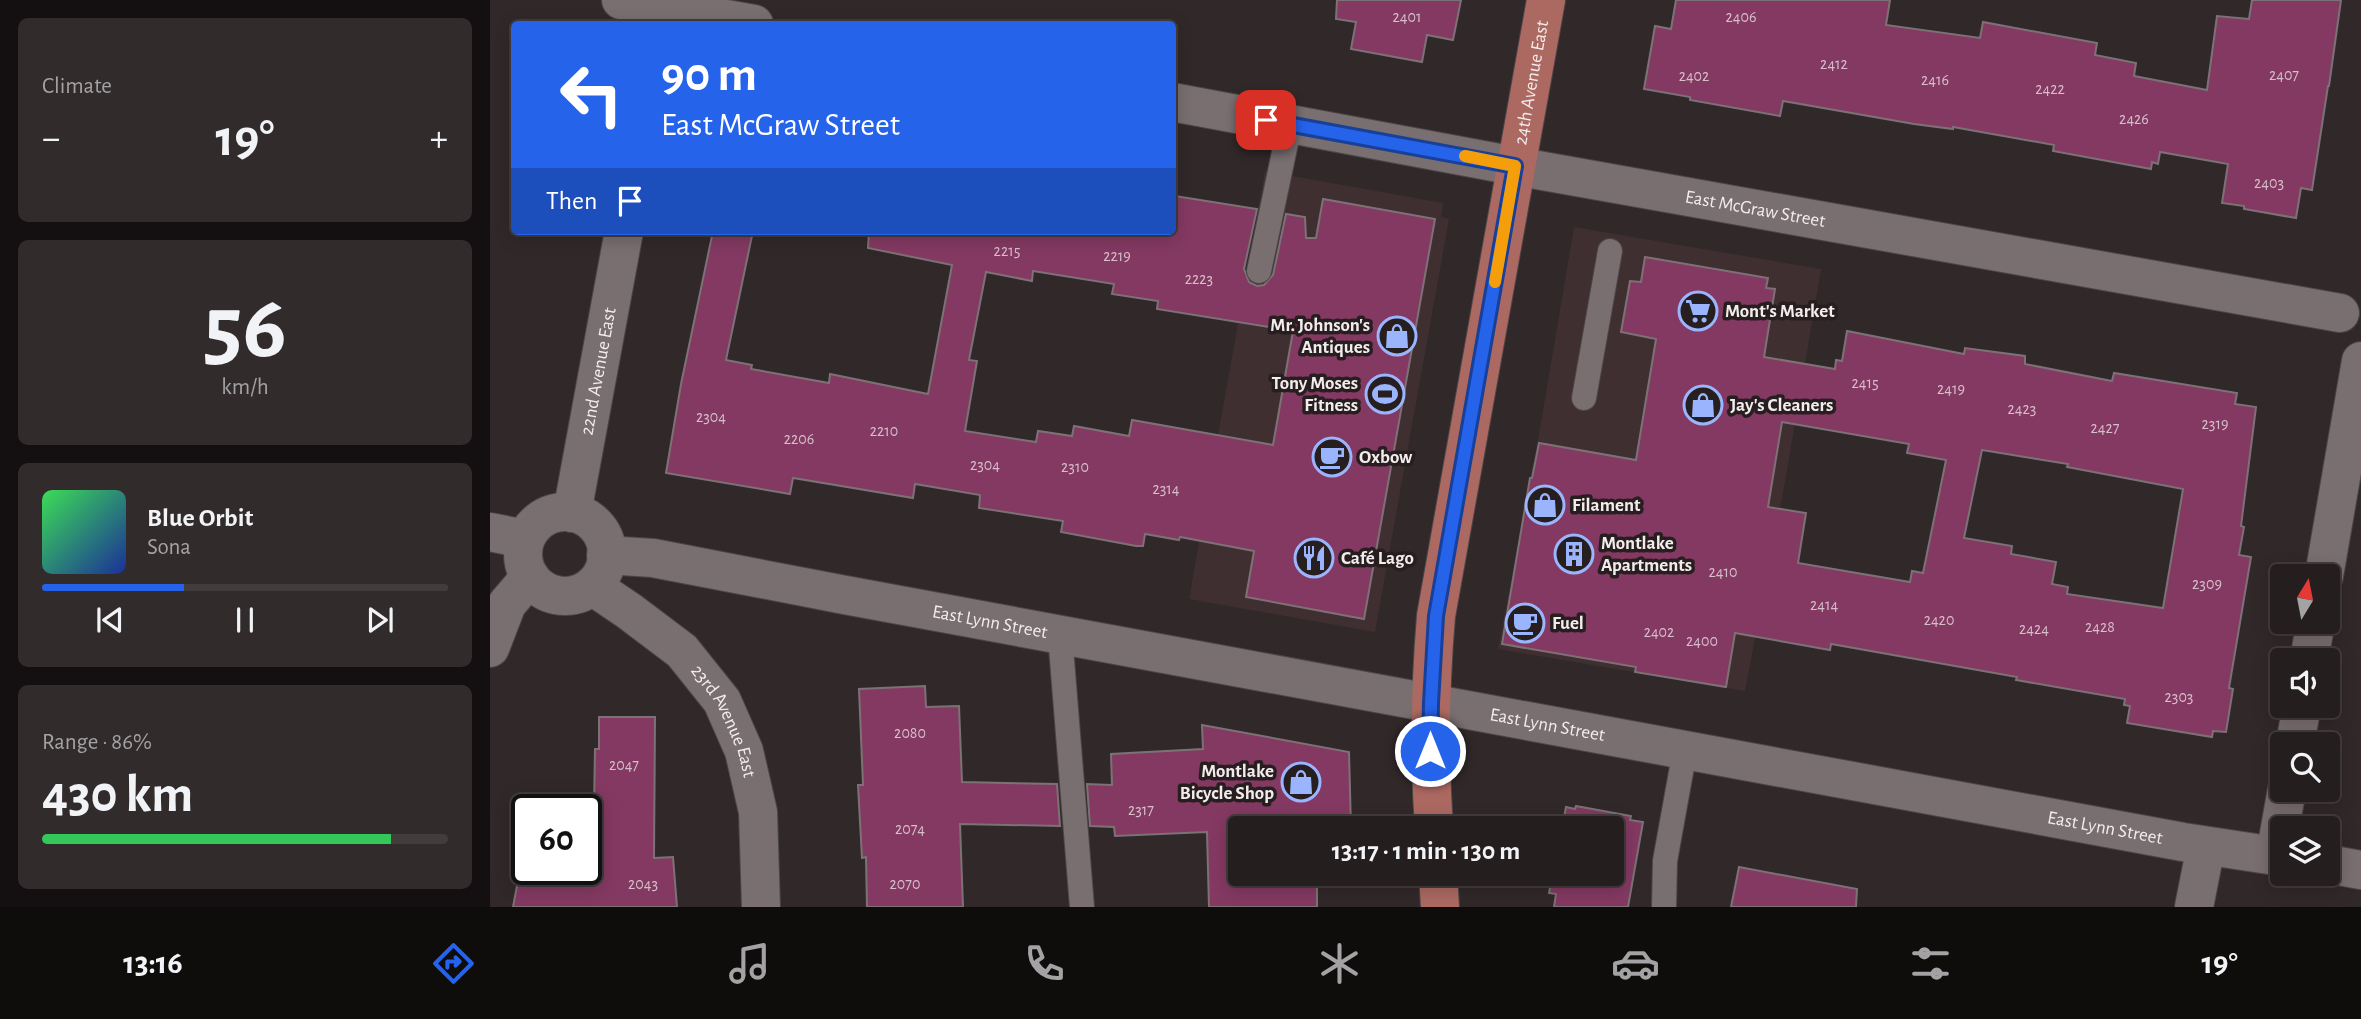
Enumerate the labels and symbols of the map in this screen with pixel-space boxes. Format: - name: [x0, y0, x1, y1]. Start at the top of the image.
- house number: 2401: [1393, 9, 1421, 25]
- house number: 2406: [1726, 9, 1756, 25]
- street label: 24th Avenue East: [1511, 19, 1552, 146]
- house number: 2412: [1820, 56, 1848, 72]
- house number: 2407: [2269, 67, 2299, 83]
- house number: 2402: [1679, 68, 1709, 84]
- house number: 2416: [1921, 72, 1949, 88]
- house number: 2422: [2035, 81, 2065, 97]
- pin: [1236, 90, 1296, 150]
- house number: 2426: [2119, 111, 2149, 127]
- house number: 2403: [2254, 175, 2284, 191]
- street label: East McGraw Street: [1684, 187, 1827, 231]
- house number: 2215: [994, 243, 1020, 259]
- house number: 2219: [1103, 248, 1131, 264]
- house number: 2223: [1185, 271, 1213, 287]
- supermarket icon: Mont's Market: [1677, 290, 1719, 332]
- place label: Mont's Market: [1725, 302, 1835, 321]
- street label: 22nd Avenue East: [577, 306, 619, 437]
- shop icon: Mr. Johnson's Antiques: [1376, 315, 1418, 357]
- place label: Mr. Johnson's Antiques: [1270, 316, 1370, 357]
- sports icon: Tony Moses Fitness: [1364, 373, 1406, 415]
- place label: Tony Moses Fitness: [1271, 374, 1358, 415]
- house number: 2415: [1851, 375, 1879, 391]
- house number: 2419: [1937, 381, 1965, 397]
- shop icon: Jay's Cleaners: [1682, 384, 1724, 426]
- place label: Jay's Cleaners: [1730, 396, 1833, 415]
- house number: 2423: [2008, 401, 2036, 417]
- house number: 2304: [696, 409, 726, 425]
- house number: 2319: [2202, 416, 2228, 432]
- house number: 2427: [2091, 420, 2120, 436]
- house number: 2210: [870, 423, 898, 439]
- house number: 2206: [784, 431, 814, 447]
- cafe icon: Oxbow: [1311, 436, 1353, 478]
- place label: Oxbow: [1359, 448, 1413, 467]
- house number: 2304: [970, 457, 1000, 473]
- house number: 2310: [1061, 459, 1089, 475]
- house number: 2314: [1152, 481, 1180, 497]
- shop icon: Filament: [1524, 484, 1566, 526]
- place label: Filament: [1572, 496, 1641, 515]
- building icon: Montlake Apartments: [1553, 533, 1595, 575]
- place label: Montlake Apartments: [1601, 534, 1692, 575]
- restaurant icon: Café Lago: [1293, 537, 1335, 579]
- place label: Café Lago: [1341, 549, 1414, 568]
- house number: 2410: [1709, 564, 1737, 580]
- north arrow: [2270, 564, 2340, 634]
- house number: 2309: [2192, 576, 2222, 592]
- house number: 2414: [1810, 597, 1838, 613]
- street label: East Lynn Street: [931, 602, 1049, 642]
- cafe icon: Fuel: [1504, 602, 1546, 644]
- house number: 2420: [1924, 612, 1954, 628]
- place label: Fuel: [1552, 614, 1584, 633]
- house number: 2428: [2085, 619, 2115, 635]
- house number: 2424: [2019, 621, 2049, 637]
- house number: 2402: [1644, 624, 1674, 640]
- house number: 2400: [1686, 633, 1718, 649]
- street label: 23rd Avenue East: [687, 661, 759, 779]
- house number: 2303: [2165, 689, 2193, 705]
- street label: East Lynn Street: [1488, 705, 1607, 745]
- position arrow: [1393, 714, 1467, 788]
- house number: 2080: [894, 725, 926, 741]
- house number: 2047: [609, 757, 639, 773]
- shop icon: Montlake Bicycle Shop: [1280, 761, 1322, 803]
- place label: Montlake Bicycle Shop: [1180, 762, 1274, 803]
- speed limit sign: 60: [511, 794, 602, 885]
- house number: 2317: [1128, 802, 1154, 818]
- street label: East Lynn Street: [2046, 808, 2164, 848]
- house number: 2074: [895, 821, 925, 837]
- house number: 2043: [628, 876, 658, 892]
- house number: 2070: [890, 876, 920, 892]

